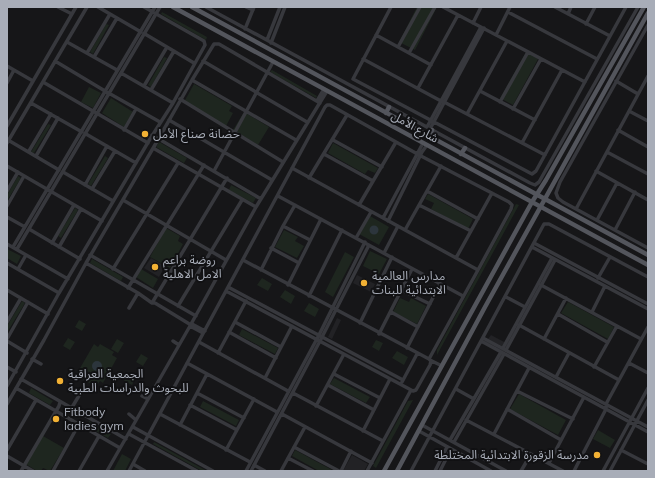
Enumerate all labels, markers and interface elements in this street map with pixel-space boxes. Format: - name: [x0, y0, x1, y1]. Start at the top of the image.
- street label: شارع الأمل: [388, 108, 441, 147]
- place label: حضانة صناع الأمل: [153, 126, 240, 143]
- marker: حضانة صناع الأمل: [140, 129, 150, 139]
- place label: روضة براعم الامل الاهلية: [163, 252, 222, 281]
- marker: روضة براعم الامل الاهلية: [150, 262, 160, 272]
- place label: مدارس العالمية الابتدائية للبنات: [372, 268, 446, 297]
- marker: مدارس العالمية الابتدائية للبنات: [359, 278, 369, 288]
- place label: الجمعية العراقية للبحوث والدراسات الطبية: [68, 366, 189, 395]
- marker: الجمعية العراقية للبحوث والدراسات الطبية: [55, 376, 65, 386]
- place label: Fitbody ladies gym: [64, 404, 124, 433]
- marker: Fitbody ladies gym: [51, 414, 61, 424]
- place label: مدرسة الزقورة الابتدائية المختلطة: [434, 447, 589, 462]
- marker: مدرسة الزقورة الابتدائية المختلطة: [592, 450, 602, 460]

